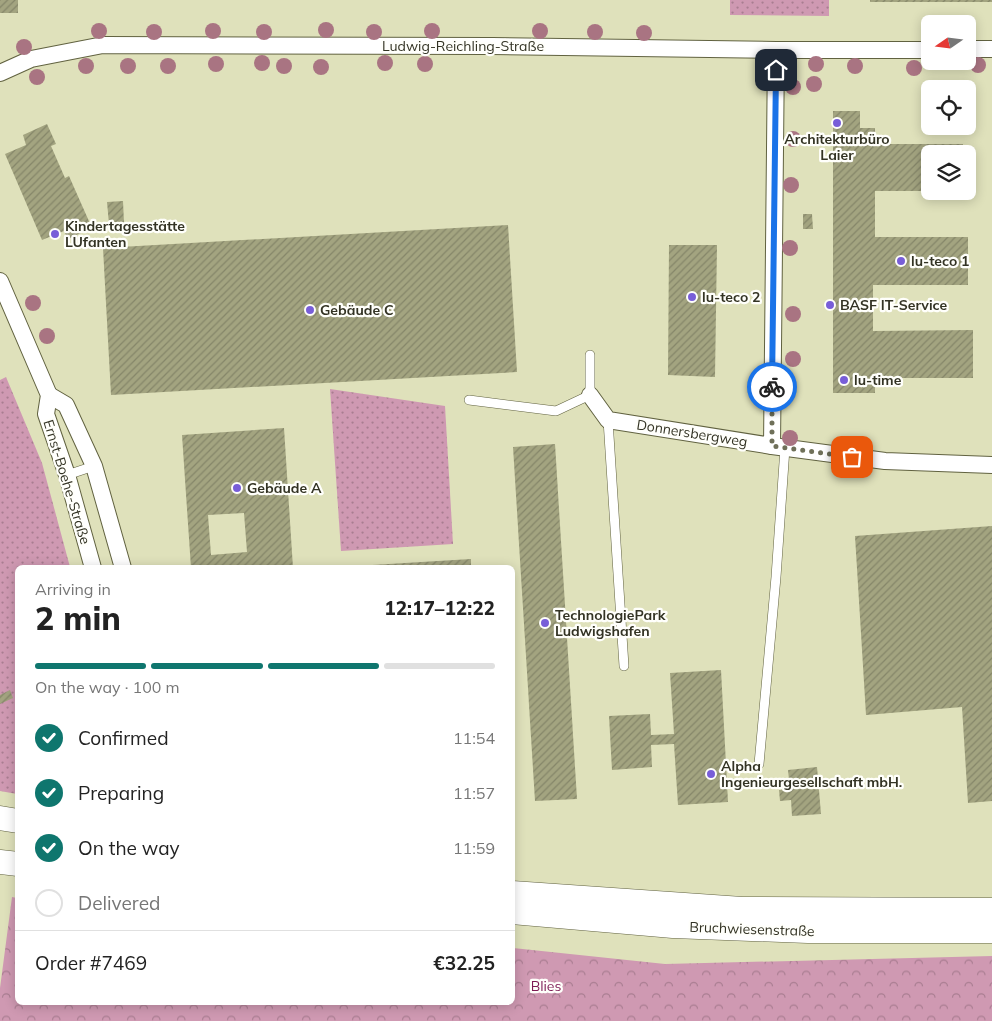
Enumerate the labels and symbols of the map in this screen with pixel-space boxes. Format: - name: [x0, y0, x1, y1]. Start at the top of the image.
- north arrow: [921, 15, 976, 70]
- street label: Ludwig-Reichling-Straße: [382, 37, 544, 55]
- pin: [755, 49, 797, 91]
- marker: Architekturbüro Laier: [831, 117, 843, 129]
- place label: Architekturbüro Laier: [784, 130, 890, 164]
- place label: Kindertagesstätte LUfanten: [65, 217, 185, 251]
- marker: Kindertagesstätte LUfanten: [49, 228, 61, 240]
- place label: lu-teco 1: [911, 252, 969, 270]
- marker: lu-teco 1: [895, 255, 907, 267]
- place label: lu-teco 2: [702, 288, 760, 306]
- marker: lu-teco 2: [686, 291, 698, 303]
- place label: BASF IT-Service: [840, 296, 947, 314]
- marker: BASF IT-Service: [824, 299, 836, 311]
- place label: Gebäude C: [320, 301, 394, 319]
- marker: Gebäude C: [304, 304, 316, 316]
- courier: [747, 362, 797, 412]
- place label: lu-time: [854, 371, 902, 389]
- marker: lu-time: [838, 374, 850, 386]
- street label: Donnersbergweg: [635, 415, 749, 451]
- street label: Ernst-Boehe-Straße: [39, 417, 95, 547]
- pin: [831, 436, 873, 478]
- place label: Gebäude A: [247, 479, 322, 497]
- marker: Gebäude A: [231, 482, 243, 494]
- place label: TechnologiePark Ludwigshafen: [555, 606, 666, 640]
- marker: TechnologiePark Ludwigshafen: [539, 617, 551, 629]
- place label: Alpha Ingenieurgesellschaft mbH.: [721, 757, 902, 791]
- marker: Alpha Ingenieurgesellschaft mbH.: [705, 768, 717, 780]
- street label: Bruchwiesenstraße: [689, 918, 815, 940]
- park label: Blies: [531, 977, 561, 995]

